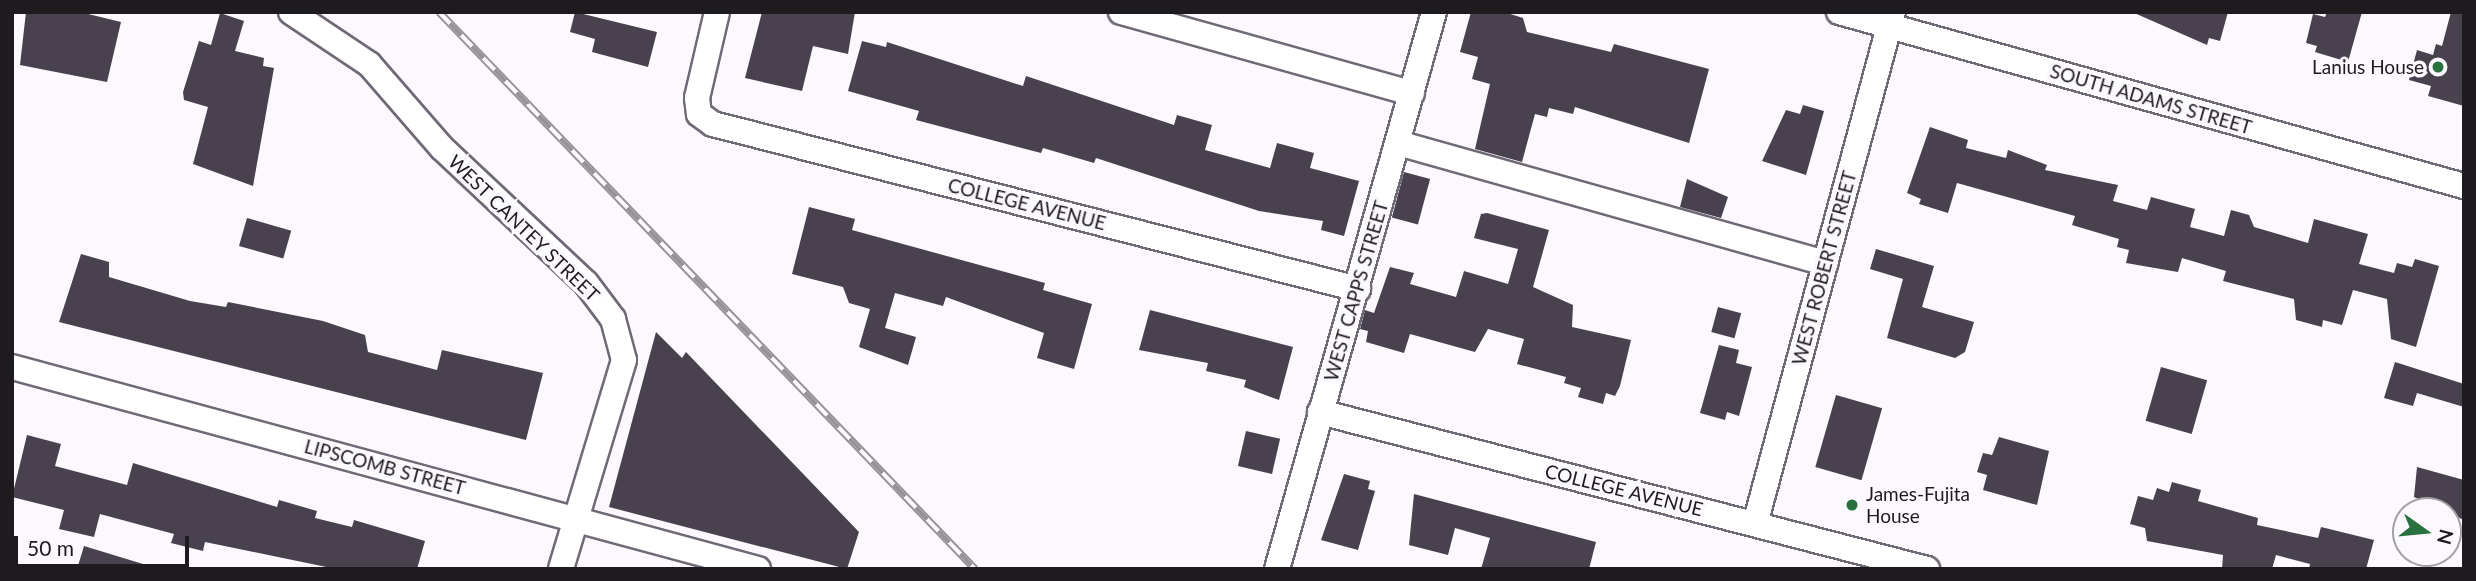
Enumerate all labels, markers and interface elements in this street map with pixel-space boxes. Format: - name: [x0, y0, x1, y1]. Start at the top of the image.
- place label: Lanius House: [2312, 56, 2424, 78]
- street label: SOUTH ADAMS STREET: [2047, 59, 2255, 139]
- marker: Lanius House: [2430, 59, 2446, 75]
- street label: WEST CANTEY STREET: [443, 149, 605, 307]
- street label: WEST ROBERT STREET: [1787, 168, 1861, 368]
- street label: COLLEGE AVENUE: [945, 173, 1109, 235]
- street label: WEST CAPPS STREET: [1319, 198, 1393, 384]
- street label: LIPSCOMB STREET: [302, 435, 468, 499]
- street label: COLLEGE AVENUE: [1542, 459, 1706, 521]
- place label: James-Fujita House: [1866, 483, 1970, 527]
- marker: James-Fujita House: [1844, 497, 1860, 513]
- north arrow: [2392, 497, 2462, 567]
- scale bar: [18, 522, 192, 566]
- text: N: [2433, 527, 2459, 547]
- text: 50 m: [27, 535, 74, 560]

